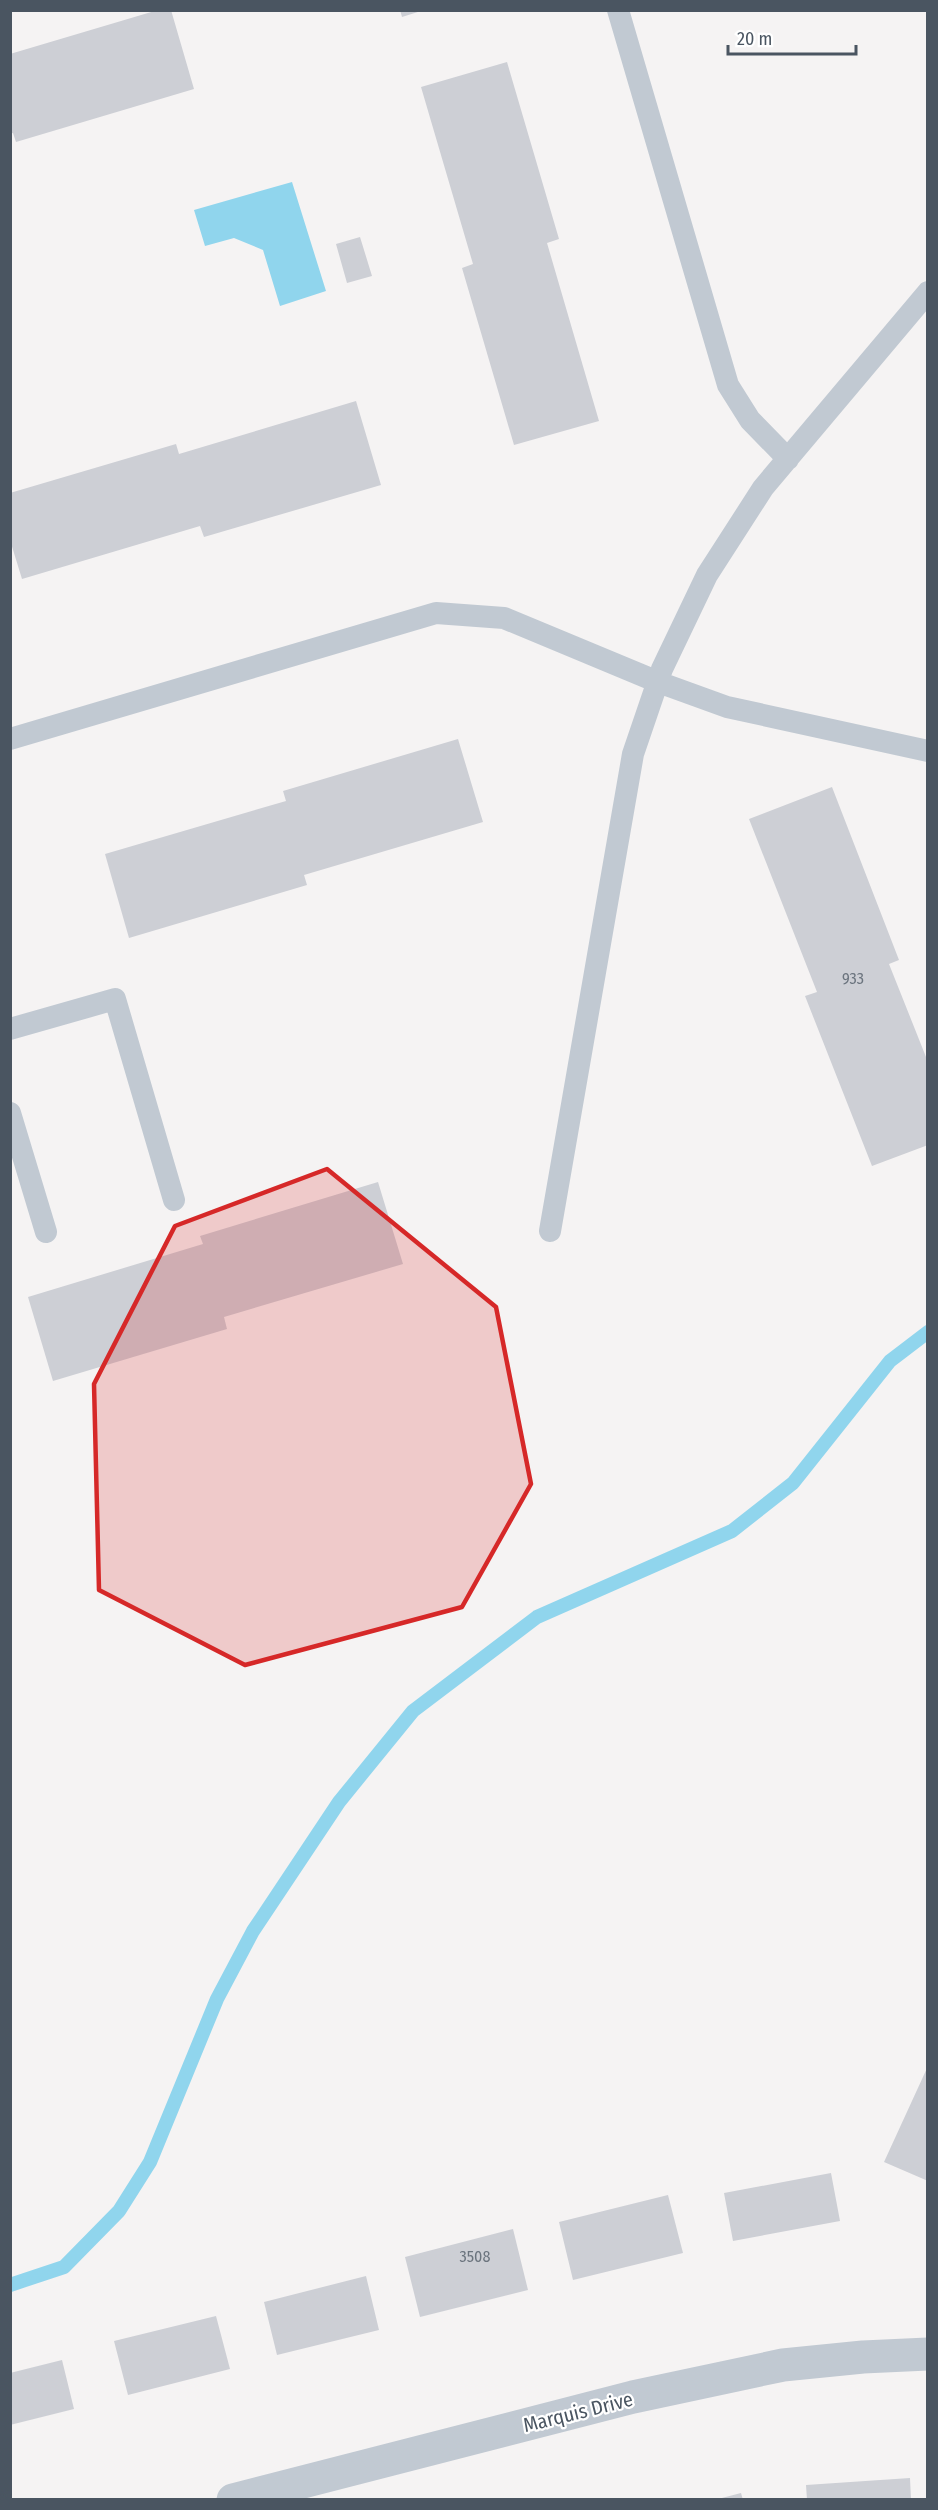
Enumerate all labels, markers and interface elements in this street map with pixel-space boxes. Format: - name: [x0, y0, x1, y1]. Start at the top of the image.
- scale bar: [728, 18, 856, 56]
- text: 20 m: [737, 28, 772, 50]
- house number: 933: [842, 969, 864, 988]
- house number: 3508: [460, 2247, 490, 2266]
- street label: Marquis Drive: [521, 2387, 635, 2437]

